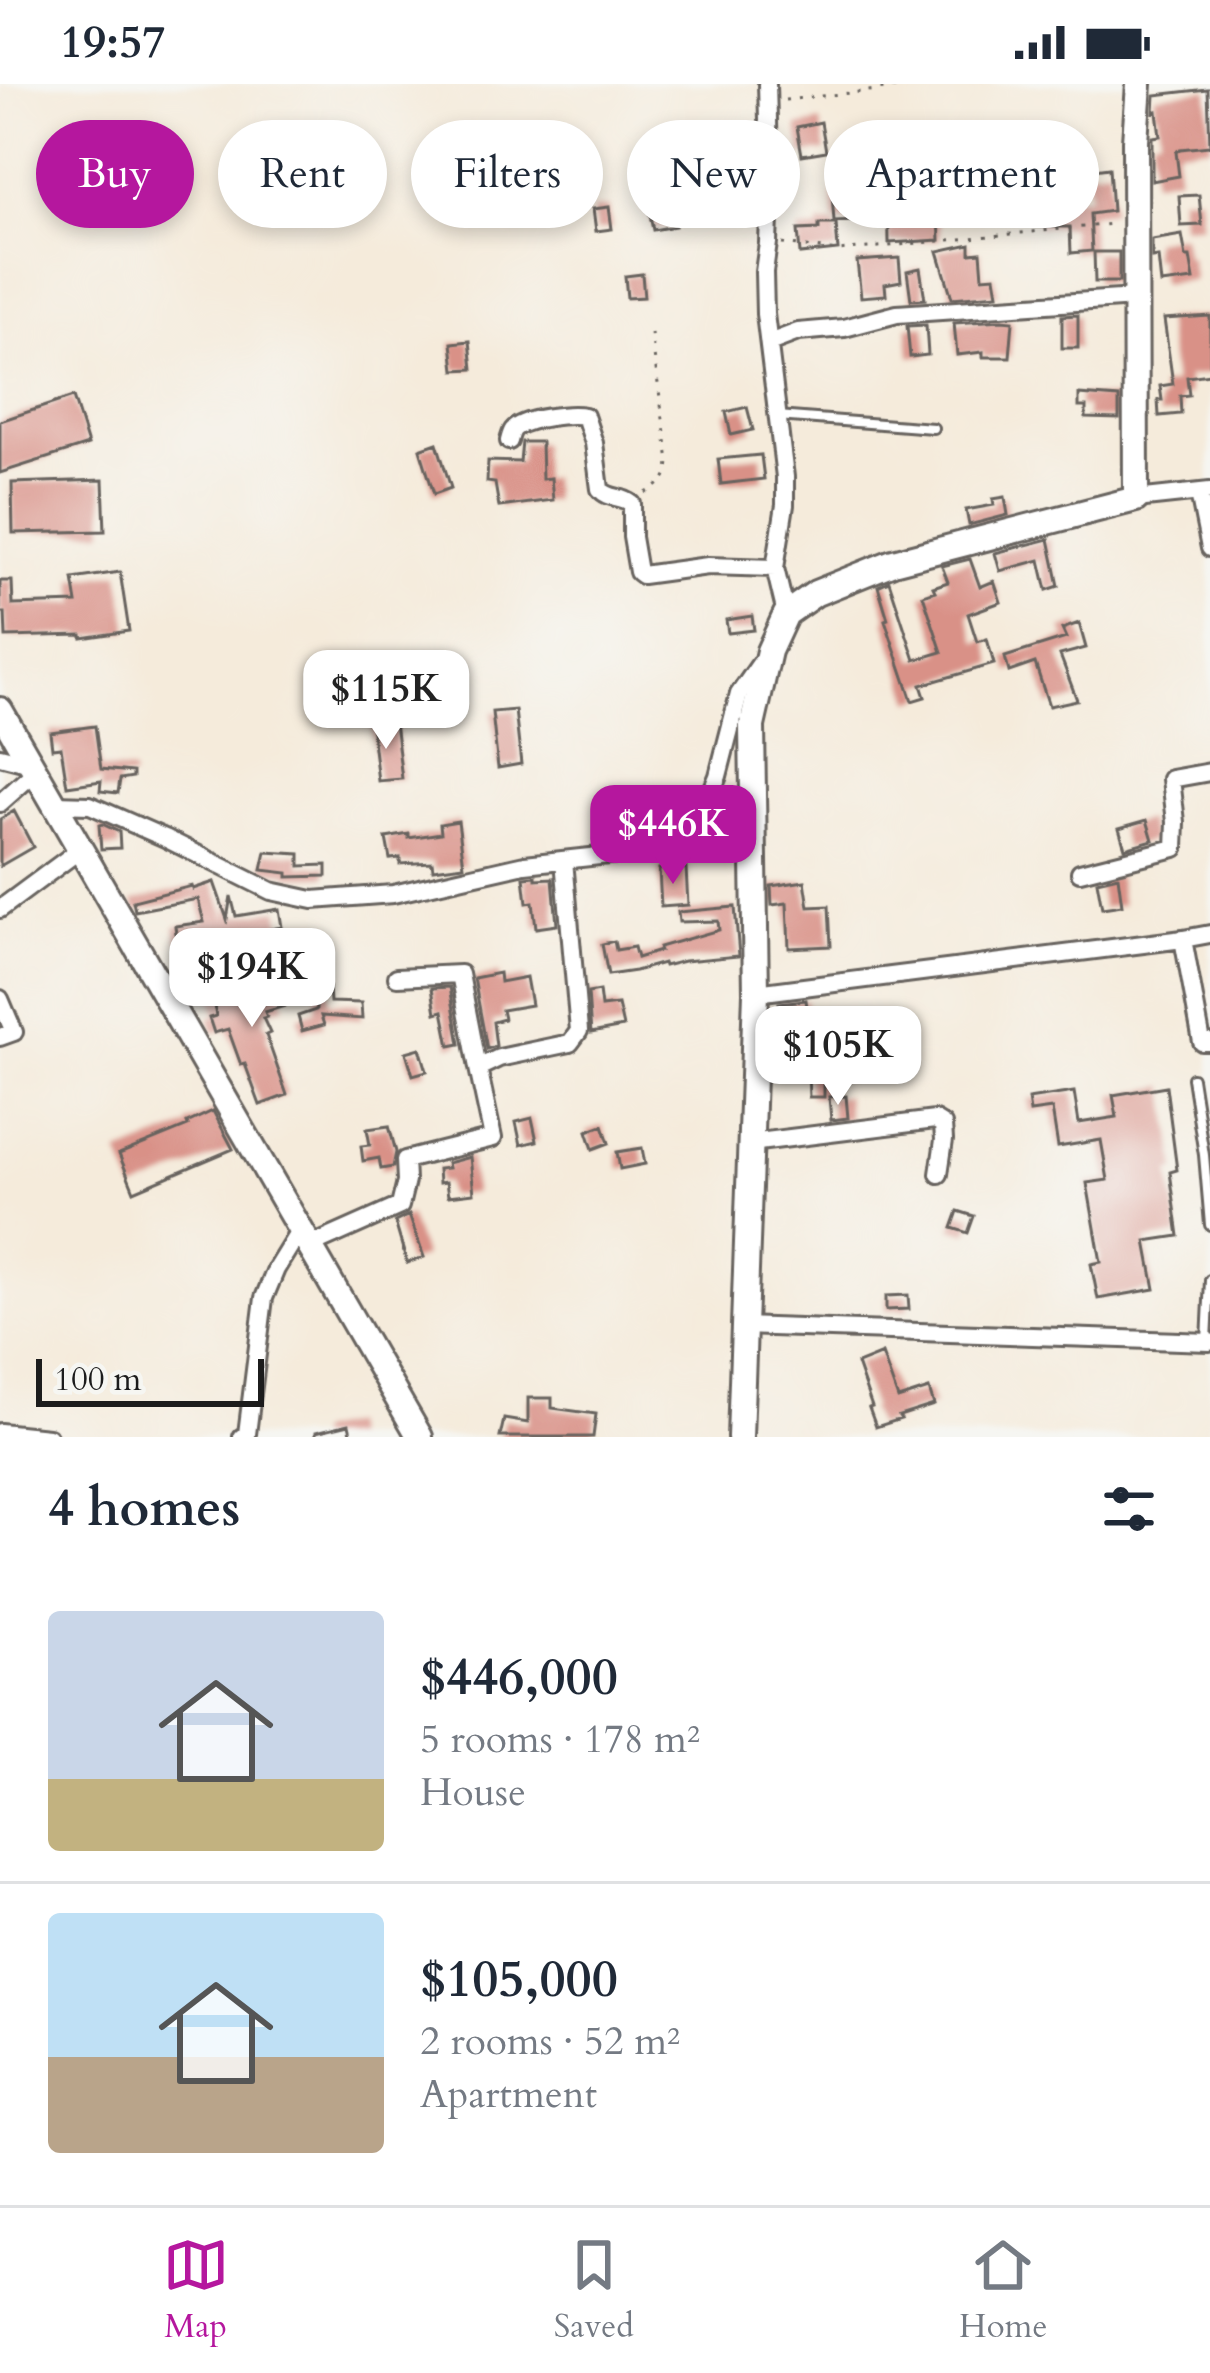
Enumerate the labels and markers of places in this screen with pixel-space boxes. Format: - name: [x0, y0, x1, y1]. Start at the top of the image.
- pin: $115K: [302, 650, 470, 752]
- pin: $446K: [589, 785, 757, 887]
- pin: $194K: [168, 928, 336, 1030]
- pin: $105K: [754, 1006, 922, 1108]

